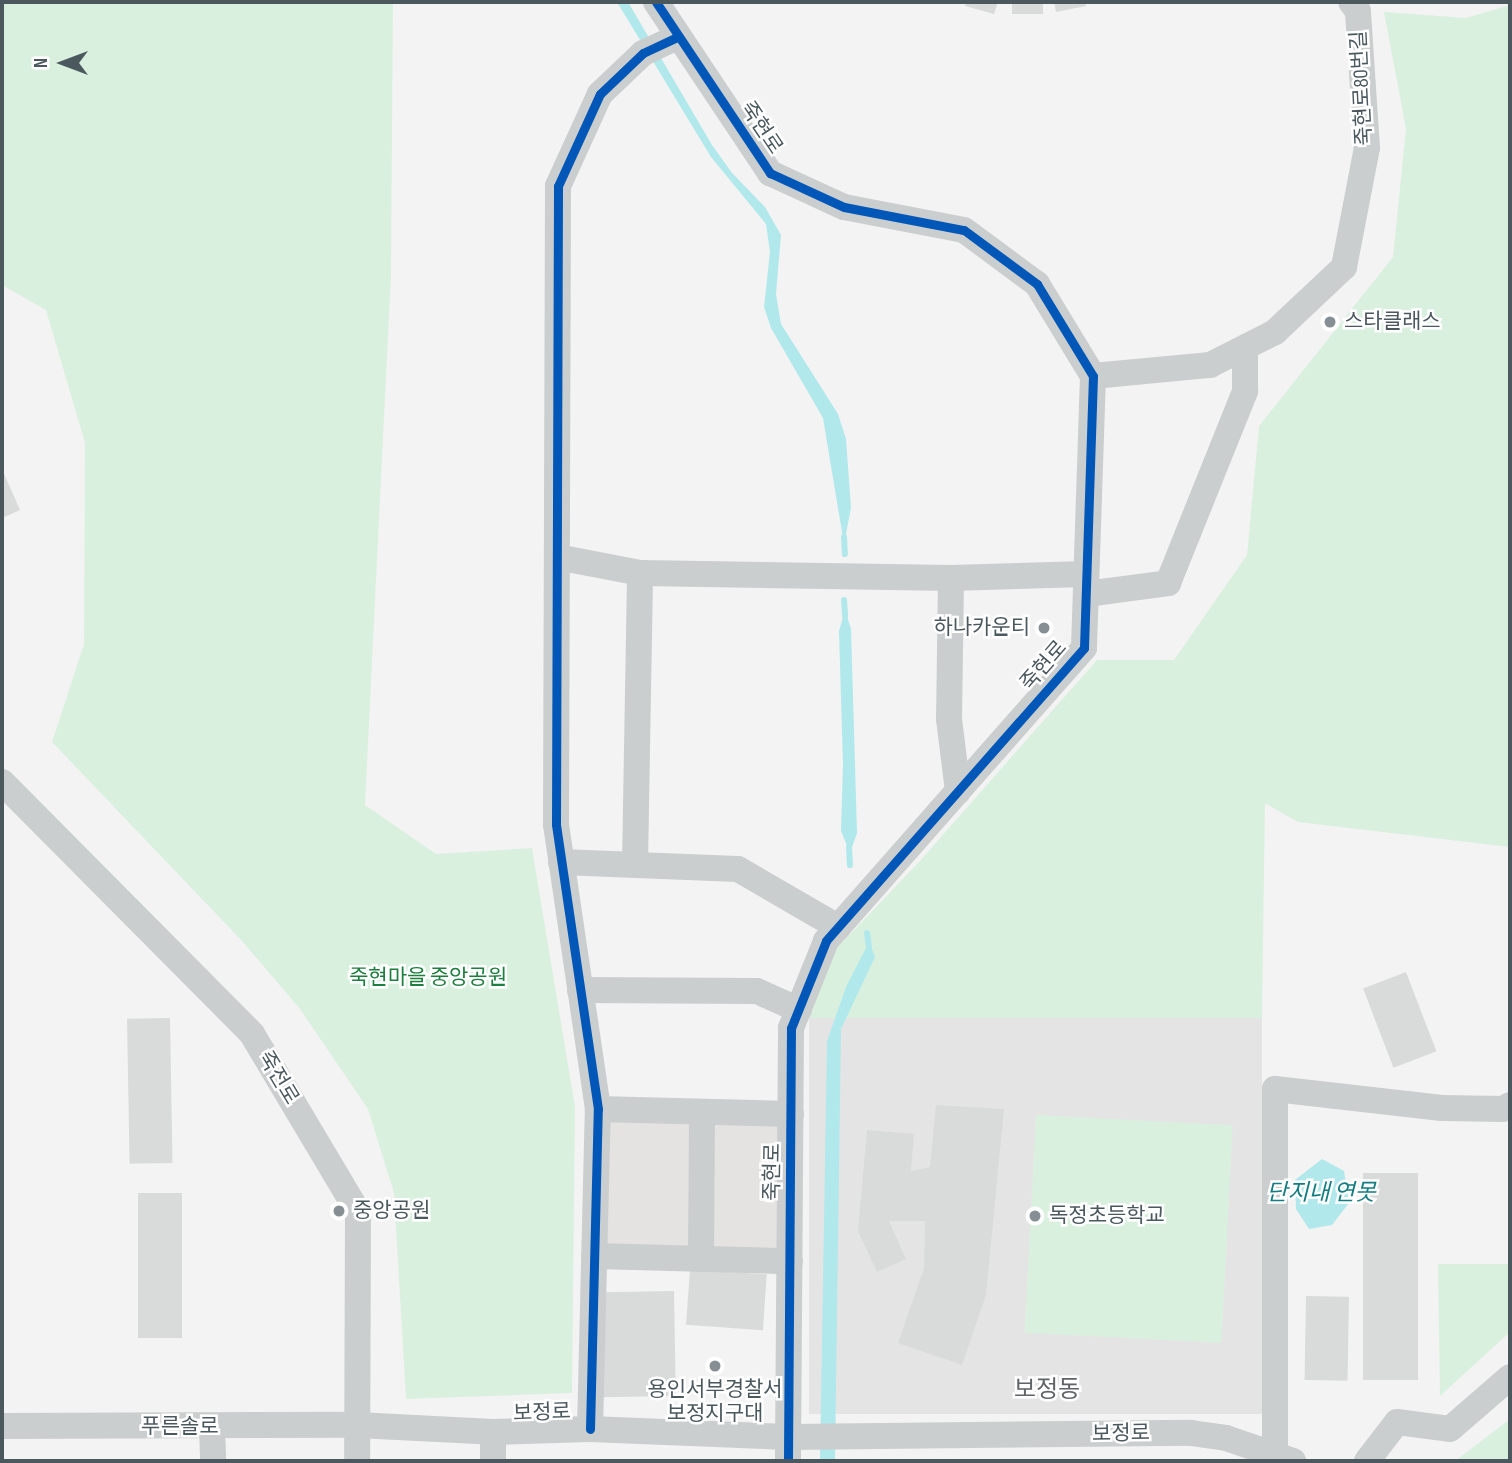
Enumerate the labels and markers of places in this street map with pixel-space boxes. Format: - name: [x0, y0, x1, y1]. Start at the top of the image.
- place label: 스타클래스: [1344, 309, 1441, 335]
- marker: 스타클래스: [1322, 314, 1338, 330]
- place label: 하나카운티: [933, 615, 1030, 641]
- marker: 하나카운티: [1036, 620, 1052, 636]
- place label: 중앙공원: [353, 1198, 430, 1224]
- marker: 중앙공원: [331, 1203, 347, 1219]
- place label: 독정초등학교: [1049, 1203, 1165, 1229]
- marker: 독정초등학교: [1027, 1208, 1043, 1224]
- marker: 용인서부경찰서 보정지구대: [707, 1358, 723, 1374]
- place label: 용인서부경찰서 보정지구대: [647, 1377, 783, 1427]

